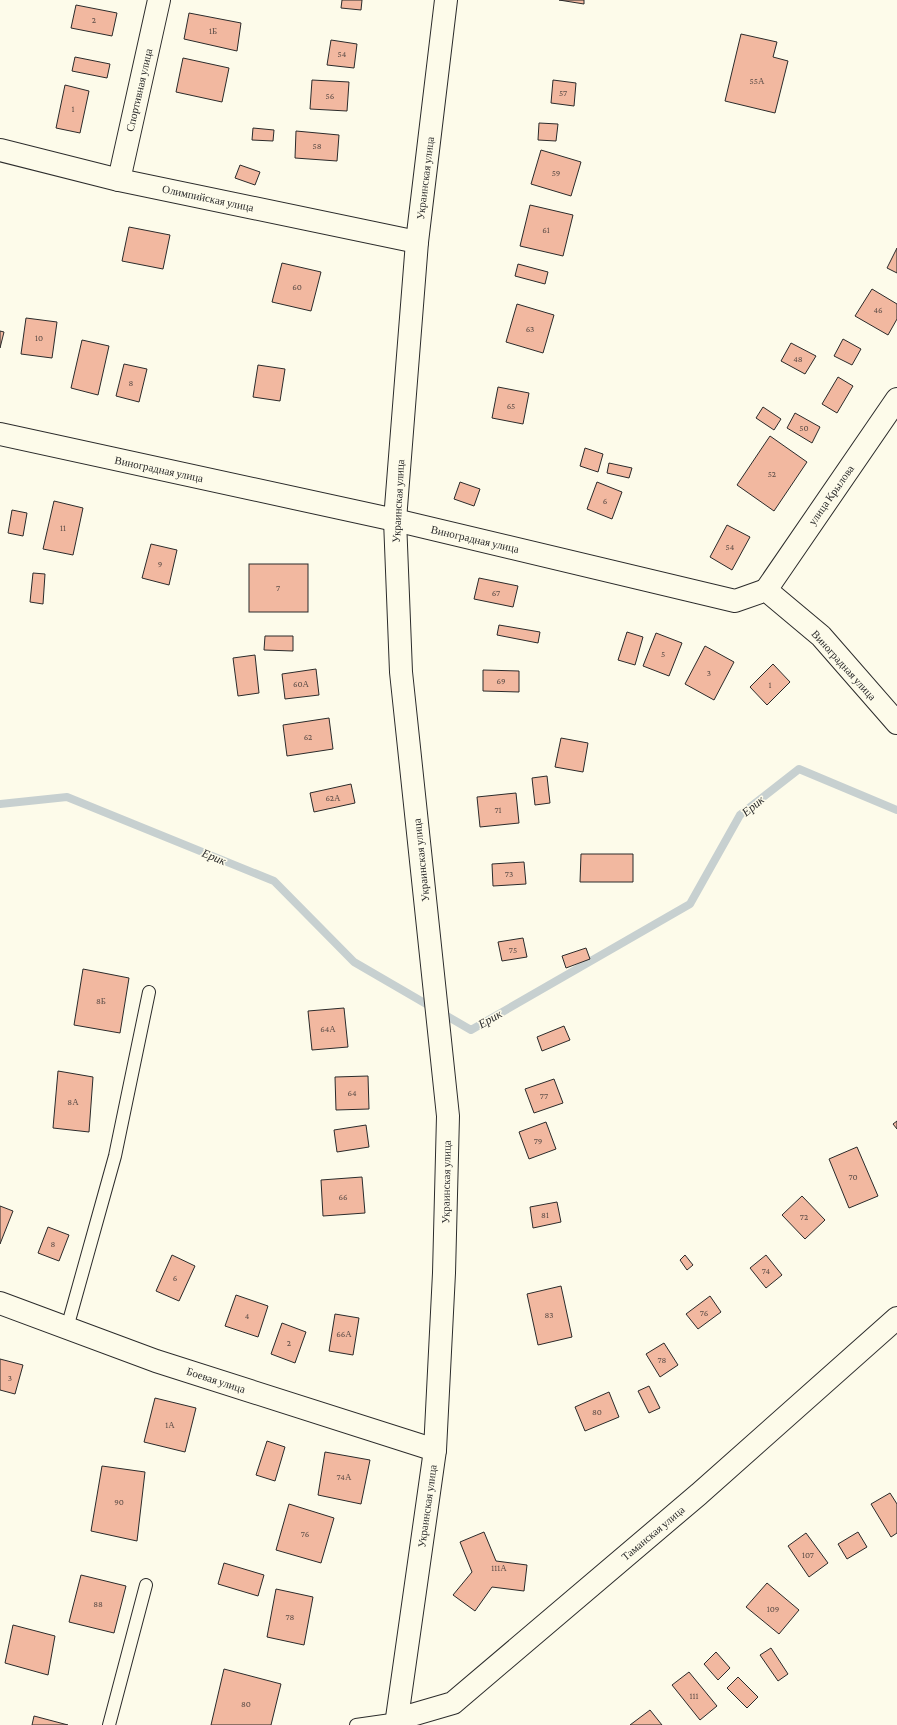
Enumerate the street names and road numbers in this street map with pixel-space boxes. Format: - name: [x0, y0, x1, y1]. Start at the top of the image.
- street label: Спортивная улица: [124, 47, 154, 133]
- street label: Украинская улица: [414, 136, 436, 220]
- street label: Олимпийская улица: [161, 182, 255, 214]
- street label: Виноградная улица: [114, 454, 204, 484]
- street label: Украинская улица: [390, 459, 406, 543]
- street label: улица Крылова: [806, 463, 856, 527]
- street label: Виноградная улица: [430, 523, 520, 555]
- street label: Виноградная улица: [809, 627, 879, 703]
- street label: Украинская улица: [411, 818, 431, 902]
- street label: Украинская улица: [439, 1140, 453, 1224]
- street label: Боевая улица: [185, 1365, 247, 1395]
- street label: Украинская улица: [415, 1464, 439, 1548]
- street label: Таманская улица: [619, 1503, 687, 1563]

